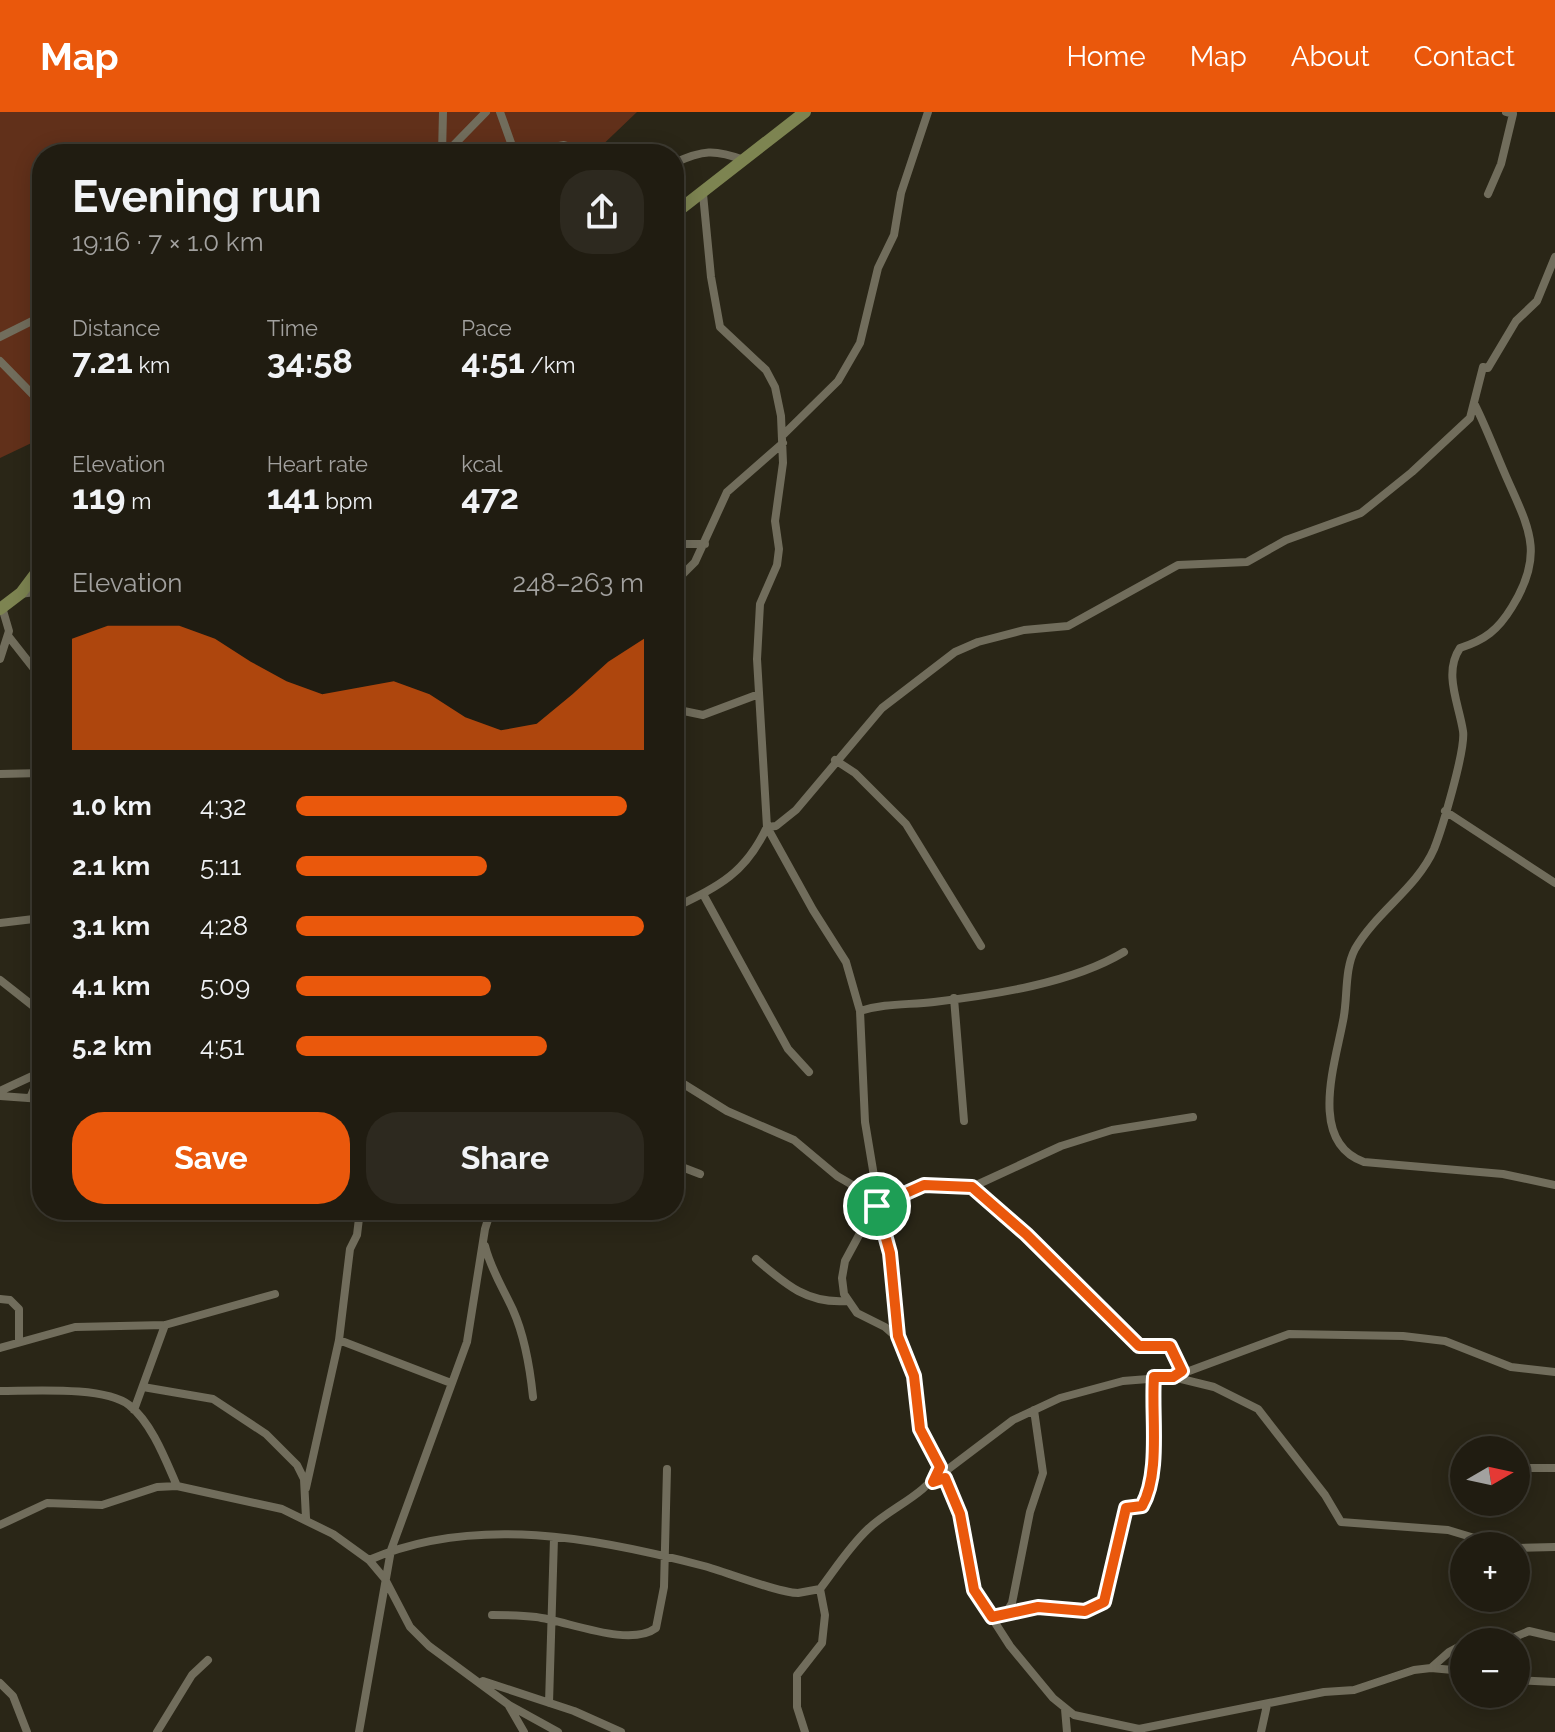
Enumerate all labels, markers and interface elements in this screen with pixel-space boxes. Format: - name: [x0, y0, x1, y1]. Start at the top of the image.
- text: Map: [40, 34, 119, 79]
- text: Home: [1066, 40, 1146, 73]
- text: Map: [1190, 40, 1247, 73]
- text: About: [1291, 40, 1370, 73]
- text: Contact: [1414, 40, 1515, 73]
- button: share: [560, 170, 644, 254]
- text: Evening run: [72, 171, 321, 222]
- text: 19:16 · 7 × 1.0 km: [72, 227, 264, 257]
- text: Distance: [72, 315, 160, 341]
- text: Time: [267, 315, 318, 341]
- text: Pace: [461, 315, 512, 341]
- text: 7.21: [72, 341, 133, 381]
- text: 34:58: [267, 341, 353, 381]
- text: 4:51: [461, 341, 525, 381]
- text: km: [133, 352, 170, 378]
- text: /km: [525, 352, 576, 378]
- text: Elevation: [72, 451, 165, 477]
- text: Heart rate: [267, 451, 368, 477]
- text: kcal: [461, 451, 502, 477]
- text: 119: [72, 477, 126, 517]
- text: 141: [267, 477, 320, 517]
- text: 472: [461, 477, 519, 517]
- text: m: [126, 488, 151, 514]
- text: bpm: [320, 488, 373, 514]
- text: Elevation: [72, 568, 182, 598]
- text: 248–263 m: [512, 568, 644, 598]
- text: 1.0 km: [72, 791, 152, 821]
- text: 4:32: [200, 791, 247, 821]
- text: 2.1 km: [72, 851, 150, 881]
- text: 5:11: [200, 851, 241, 881]
- text: 3.1 km: [72, 911, 150, 941]
- text: 4:28: [200, 911, 248, 941]
- text: 4.1 km: [72, 971, 151, 1001]
- text: 5:09: [200, 971, 250, 1001]
- text: 5.2 km: [72, 1031, 152, 1061]
- text: 4:51: [200, 1031, 244, 1061]
- button: Save: [72, 1112, 350, 1204]
- button: Share: [366, 1112, 644, 1204]
- pin: [843, 1172, 911, 1240]
- icon: arrive: [855, 1184, 899, 1228]
- north arrow: [1450, 1436, 1530, 1516]
- map controls: [1450, 1436, 1530, 1708]
- button: +: [1450, 1532, 1530, 1612]
- button: −: [1450, 1628, 1530, 1708]

